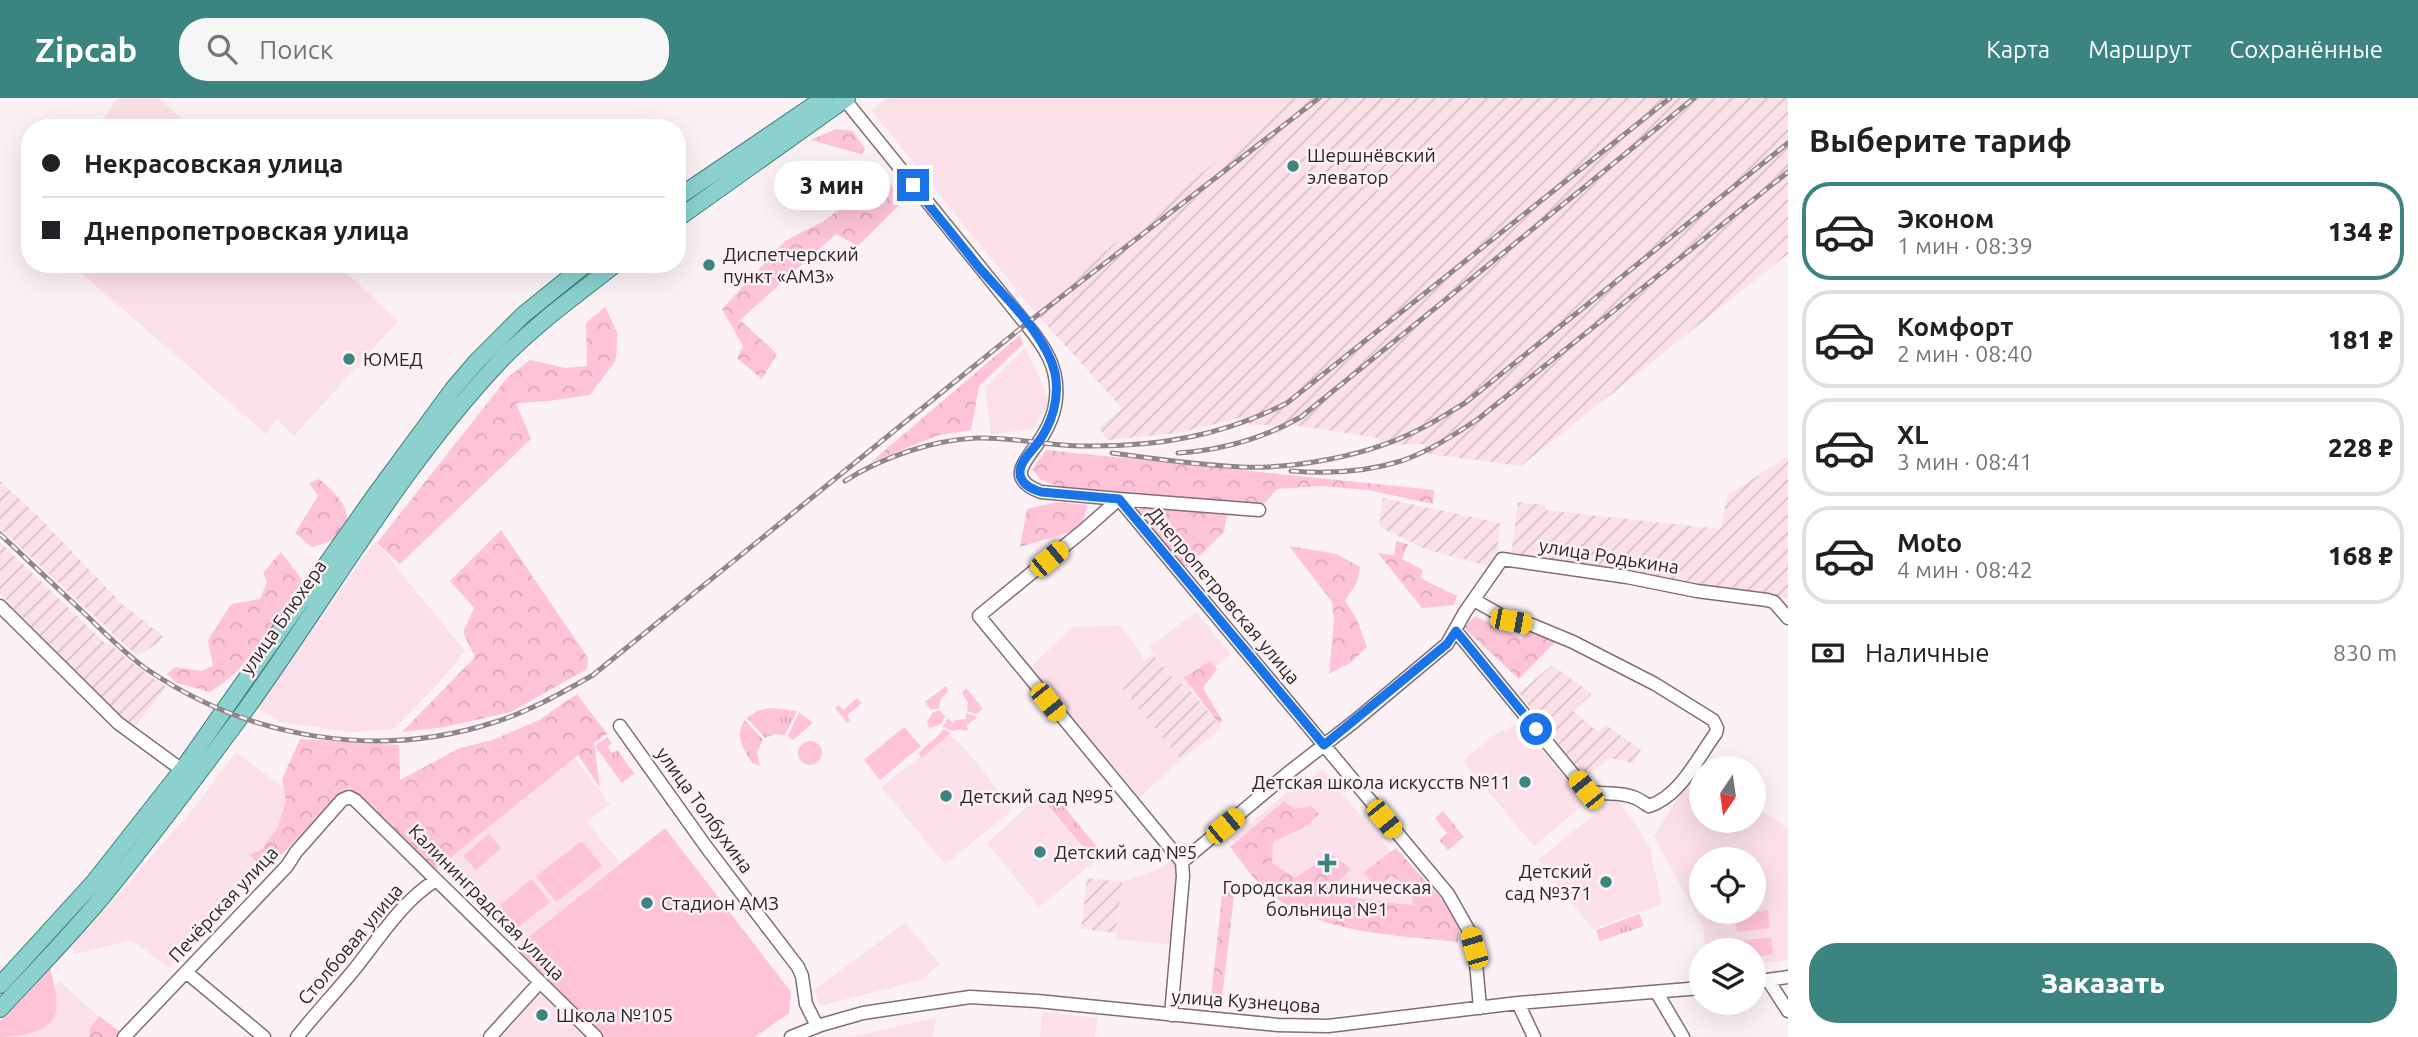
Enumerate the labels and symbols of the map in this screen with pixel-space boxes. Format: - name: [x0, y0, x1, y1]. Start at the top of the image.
- place label: Шершнёвский элеватор: [1307, 144, 1436, 188]
- marker: Шершнёвский элеватор: [1285, 158, 1301, 174]
- callout: 3 мин: [773, 160, 888, 210]
- route end: [897, 169, 929, 201]
- place label: Диспетчерский пункт «АМЗ»: [723, 243, 859, 287]
- marker: Диспетчерский пункт «АМЗ»: [701, 257, 717, 273]
- place label: ЮМЕД: [363, 348, 423, 370]
- marker: ЮМЕД: [341, 351, 357, 367]
- street label: Днепропетровская улица: [1143, 502, 1305, 688]
- street label: улица Родькина: [1537, 534, 1681, 578]
- car: [1027, 537, 1072, 581]
- street label: улица Блюхера: [235, 555, 331, 679]
- car: [1489, 607, 1534, 635]
- car: [1027, 679, 1070, 725]
- route start: [1520, 713, 1552, 745]
- street label: улица Толбухина: [652, 743, 758, 877]
- north arrow: [1689, 756, 1766, 833]
- car: [1565, 767, 1608, 813]
- place label: Детская школа искусств №11: [1252, 771, 1511, 793]
- marker: Детская школа искусств №11: [1517, 774, 1533, 790]
- place label: Детский сад №95: [960, 785, 1114, 807]
- marker: Детский сад №95: [938, 788, 954, 804]
- car: [1363, 796, 1406, 842]
- car: [1203, 804, 1248, 848]
- street label: Калининградская улица: [404, 819, 570, 985]
- place label: Детский сад №5: [1054, 841, 1197, 863]
- street label: Печёрская улица: [164, 842, 282, 966]
- marker: Детский сад №5: [1032, 844, 1048, 860]
- marker: Городская клиническая больница №1: [1317, 853, 1337, 873]
- place label: Детский сад №371: [1505, 860, 1592, 904]
- marker: Детский сад №371: [1598, 874, 1614, 890]
- place label: Городская клиническая больница №1: [1223, 876, 1431, 920]
- street label: Столбовая улица: [293, 879, 407, 1009]
- place label: Стадион АМЗ: [661, 892, 779, 914]
- marker: Стадион АМЗ: [639, 895, 655, 911]
- car: [1459, 925, 1490, 971]
- street label: улица Кузнецова: [1171, 985, 1321, 1017]
- place label: Школа №105: [556, 1004, 673, 1026]
- marker: Школа №105: [534, 1007, 550, 1023]

